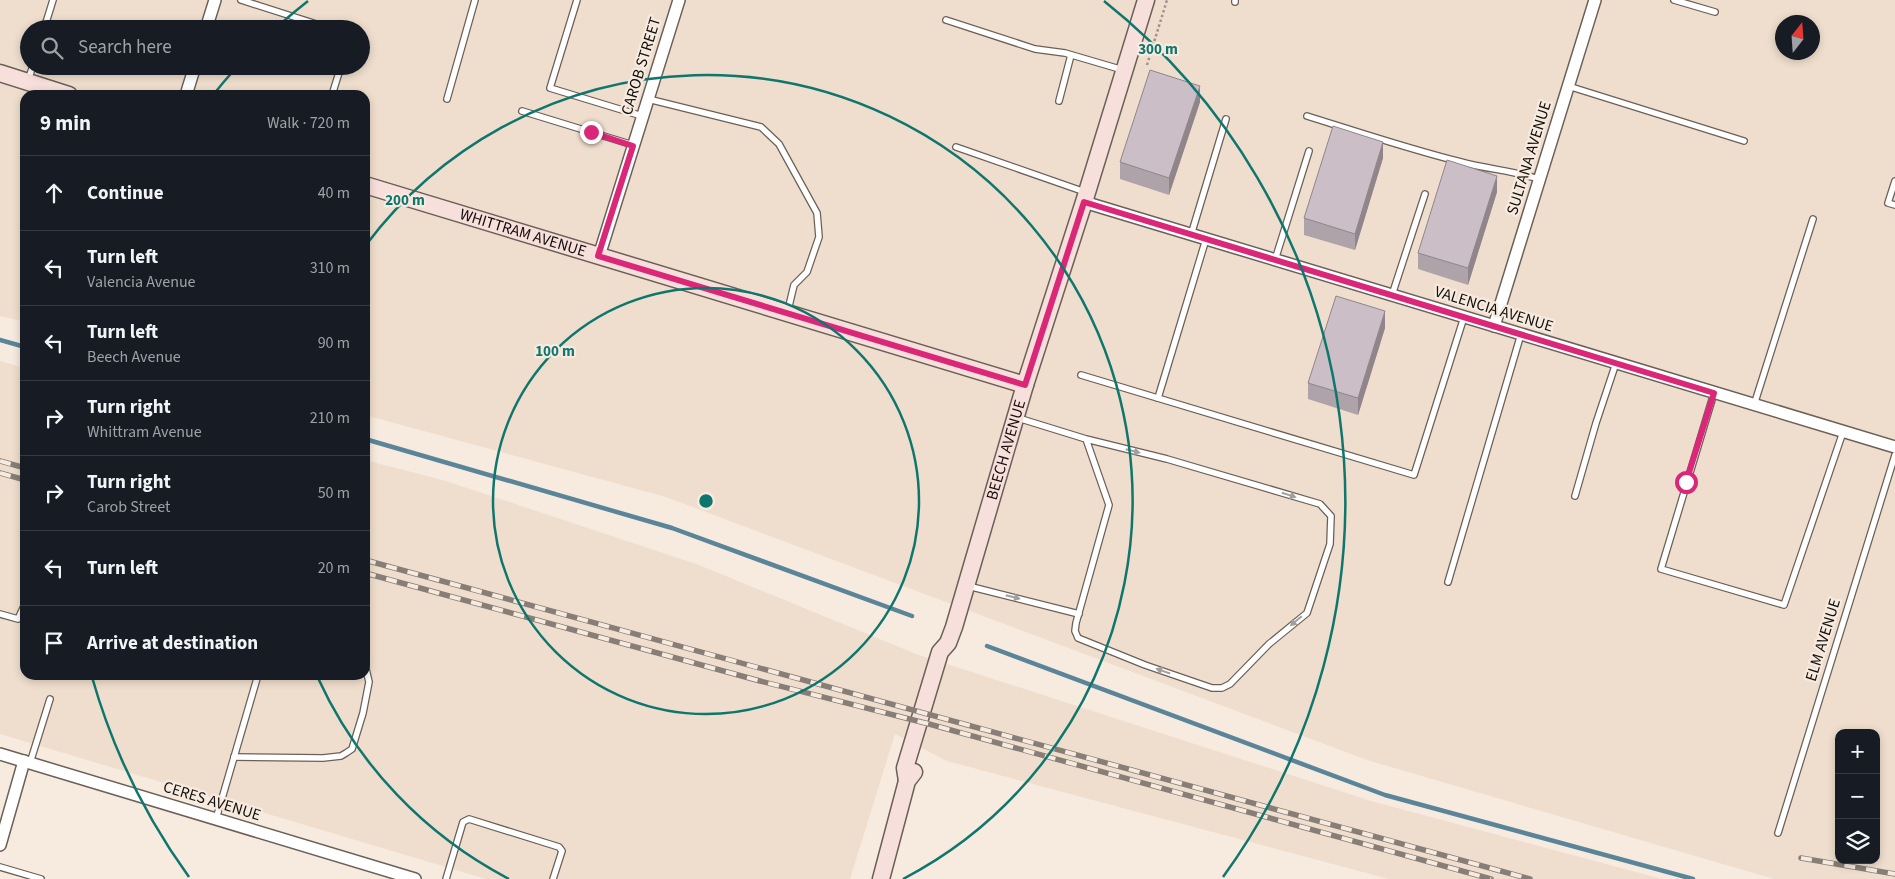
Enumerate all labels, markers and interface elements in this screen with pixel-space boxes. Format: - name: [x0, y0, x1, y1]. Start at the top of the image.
- street label: CAROB STREET: [616, 14, 666, 118]
- north arrow: [1775, 15, 1820, 60]
- search box: [20, 20, 370, 75]
- icon: search: [38, 34, 66, 62]
- text: Search here: [78, 34, 172, 61]
- text: 300 m: [1138, 39, 1178, 60]
- street label: SULTANA AVENUE: [1501, 98, 1557, 218]
- text: 9 min: [40, 108, 91, 138]
- text: Walk · 720 m: [267, 112, 350, 134]
- route end: [580, 121, 603, 144]
- icon: ahead: [40, 179, 68, 207]
- text: Continue: [87, 180, 164, 207]
- text: 40 m: [318, 182, 350, 204]
- text: 200 m: [385, 190, 425, 211]
- street label: WHITTRAM AVENUE: [457, 203, 589, 262]
- text: Turn left: [87, 244, 158, 271]
- icon: left: [40, 254, 68, 282]
- text: 310 m: [310, 257, 350, 279]
- text: Valencia Avenue: [87, 271, 196, 293]
- street label: VALENCIA AVENUE: [1432, 281, 1556, 337]
- text: Turn left: [87, 319, 158, 346]
- icon: left: [40, 329, 68, 357]
- text: 90 m: [318, 332, 350, 354]
- text: 100 m: [535, 341, 575, 362]
- text: Beech Avenue: [87, 346, 181, 368]
- text: Turn right: [87, 394, 171, 421]
- street label: BEECH AVENUE: [981, 397, 1031, 503]
- icon: right: [40, 404, 68, 432]
- text: 210 m: [310, 407, 350, 429]
- text: Whittram Avenue: [87, 421, 202, 443]
- one-way arrow: [1125, 447, 1140, 455]
- text: Turn right: [87, 469, 171, 496]
- route start: [1675, 471, 1698, 494]
- icon: right: [40, 479, 68, 507]
- text: 50 m: [318, 482, 350, 504]
- centre of rings: [697, 492, 715, 510]
- one-way arrow: [1282, 492, 1297, 500]
- text: Carob Street: [87, 496, 170, 518]
- icon: left: [40, 554, 68, 582]
- text: Turn left: [87, 555, 158, 582]
- text: 20 m: [318, 557, 350, 579]
- one-way arrow: [1006, 593, 1021, 601]
- street label: ELM AVENUE: [1800, 596, 1846, 684]
- one-way arrow: [1290, 616, 1303, 627]
- icon: arrive: [40, 629, 68, 657]
- text: Arrive at destination: [87, 630, 258, 657]
- one-way arrow: [1155, 667, 1170, 674]
- map controls: [1835, 729, 1880, 864]
- button: +: [1835, 729, 1880, 774]
- button: −: [1835, 774, 1880, 819]
- street label: CERES AVENUE: [160, 776, 264, 826]
- button: layers: [1835, 819, 1880, 864]

